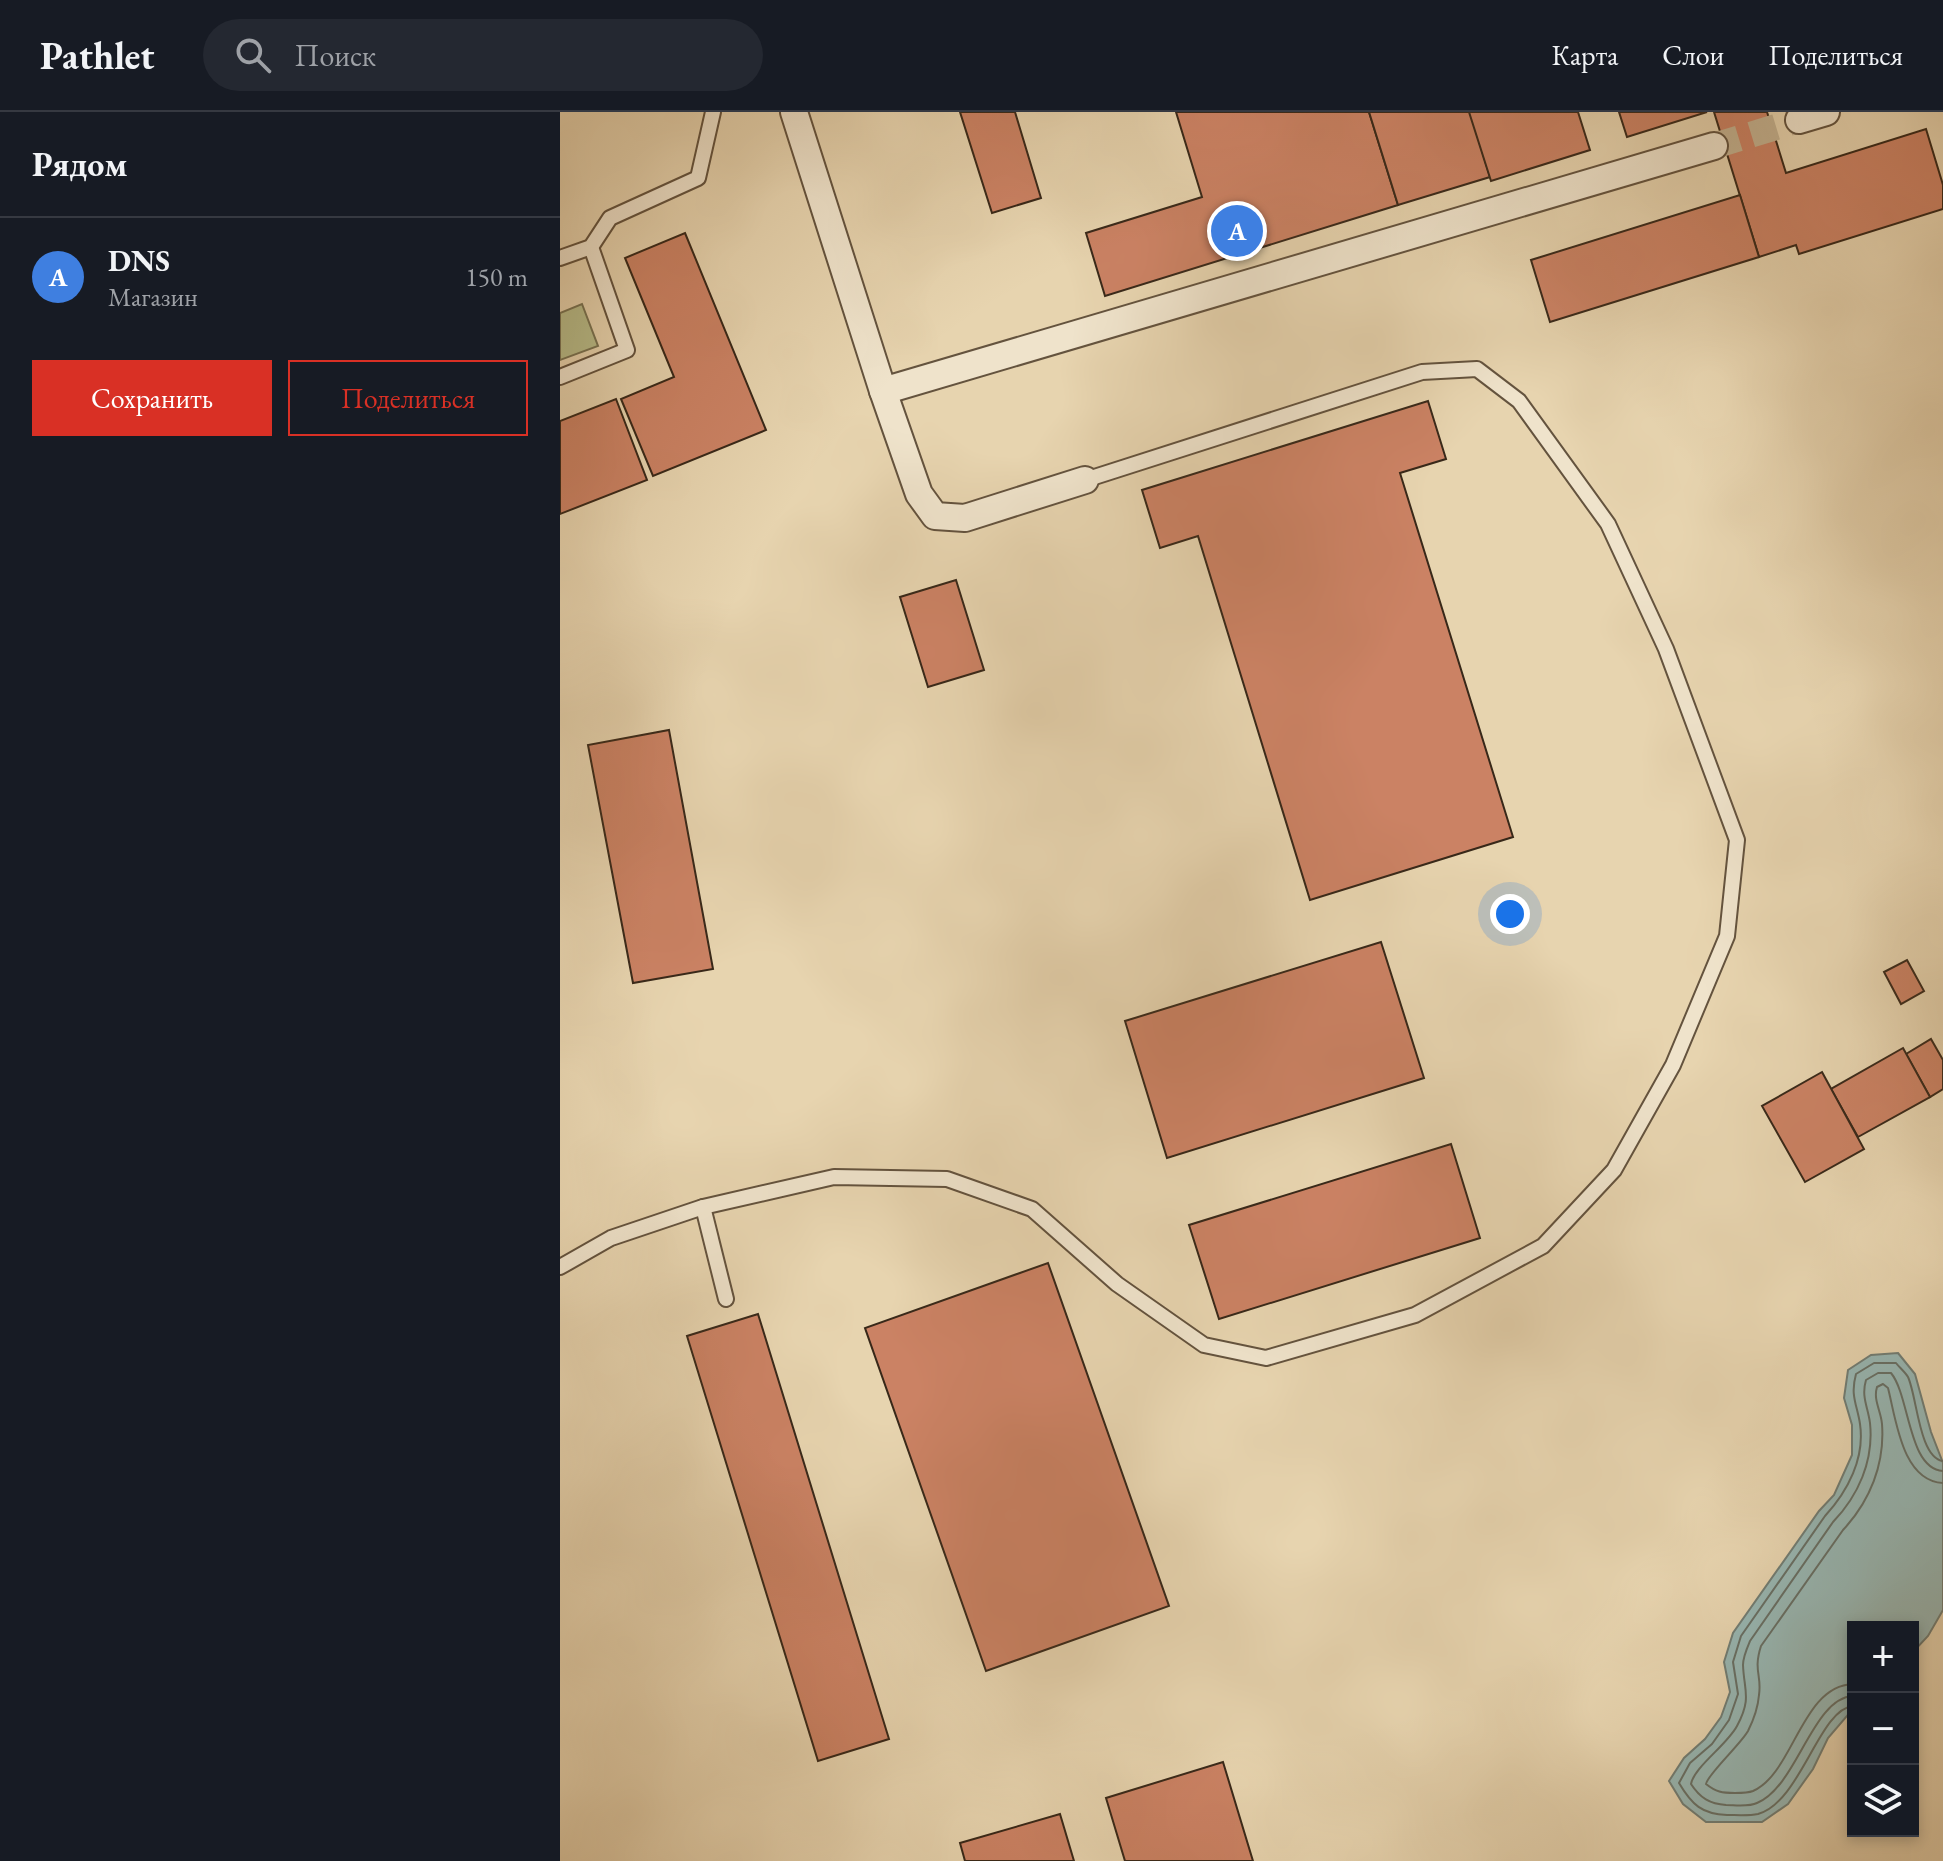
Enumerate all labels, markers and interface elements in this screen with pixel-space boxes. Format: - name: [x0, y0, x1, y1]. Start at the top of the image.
- search box: [203, 19, 763, 91]
- text: Pathlet: [40, 31, 155, 80]
- icon: search: [231, 33, 275, 77]
- text: Поиск: [295, 36, 376, 75]
- text: Карта: [1551, 37, 1618, 73]
- text: Слои: [1662, 37, 1724, 73]
- text: Поделиться: [1768, 37, 1903, 73]
- text: Рядом: [32, 142, 127, 186]
- pin: A: [1211, 201, 1263, 261]
- text: DNS: [108, 241, 170, 280]
- text: A: [49, 260, 67, 294]
- text: 150 m: [465, 260, 528, 294]
- text: Магазин: [108, 280, 198, 314]
- button: Сохранить: [32, 360, 272, 436]
- button: Поделиться: [288, 360, 528, 436]
- your location: [1490, 894, 1530, 934]
- map controls: [1847, 1621, 1919, 1837]
- button: +: [1847, 1621, 1919, 1693]
- button: −: [1847, 1693, 1919, 1765]
- button: layers: [1847, 1765, 1919, 1837]

